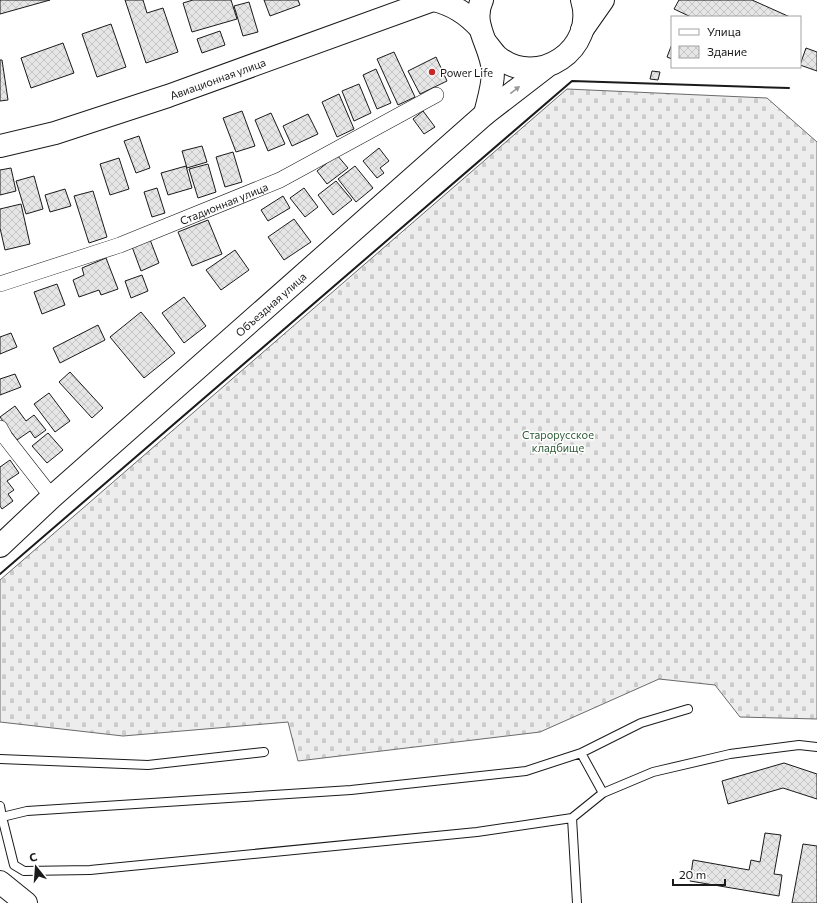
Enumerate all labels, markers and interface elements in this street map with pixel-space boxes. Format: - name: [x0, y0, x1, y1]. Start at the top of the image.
- legend: [671, 16, 801, 68]
- text: Улица: [707, 24, 741, 38]
- text: Здание: [707, 44, 747, 58]
- street label: Авиационная улица: [168, 55, 267, 101]
- place label: Power Life: [440, 66, 493, 79]
- marker: Power Life: [427, 67, 437, 77]
- one-way arrow: [510, 86, 521, 95]
- street label: Стадионная улица: [178, 179, 270, 227]
- street label: Объездная улица: [232, 269, 308, 338]
- park label: Старорусское кладбище: [522, 428, 594, 454]
- north arrow: [16, 847, 56, 887]
- text: С: [27, 850, 39, 864]
- scale bar: [673, 861, 725, 887]
- text: 20 m: [679, 867, 706, 881]

